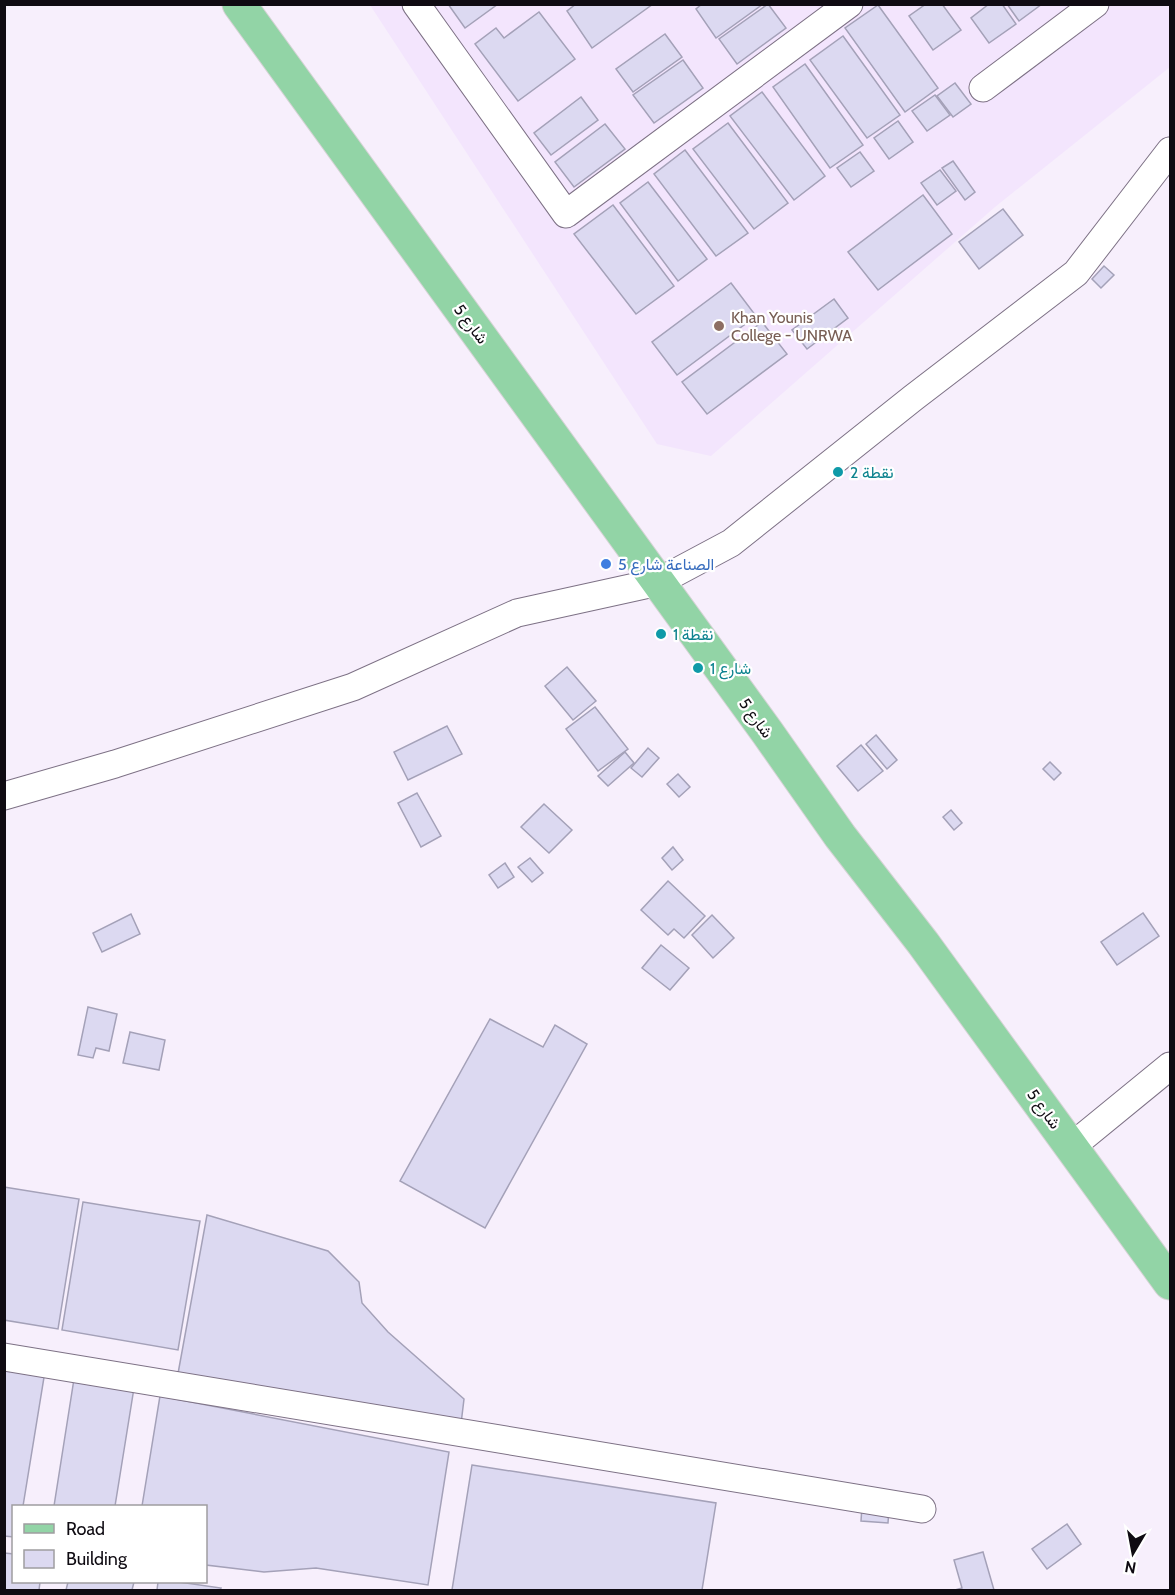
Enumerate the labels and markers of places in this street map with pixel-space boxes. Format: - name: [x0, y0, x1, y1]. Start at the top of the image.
- place label: Khan Younis College - UNRWA: [731, 308, 852, 345]
- marker: Khan Younis College - UNRWA: [712, 319, 726, 333]
- place label: نقطة 2: [850, 463, 894, 482]
- marker: نقطة 2: [831, 465, 845, 479]
- place label: الصناعة شارع 5: [618, 555, 714, 576]
- marker: الصناعة شارع 5: [599, 557, 613, 571]
- place label: نقطة 1: [673, 625, 713, 644]
- marker: نقطة 1: [654, 627, 668, 641]
- place label: شارع 1: [710, 659, 751, 680]
- marker: شارع 1: [691, 661, 705, 675]

